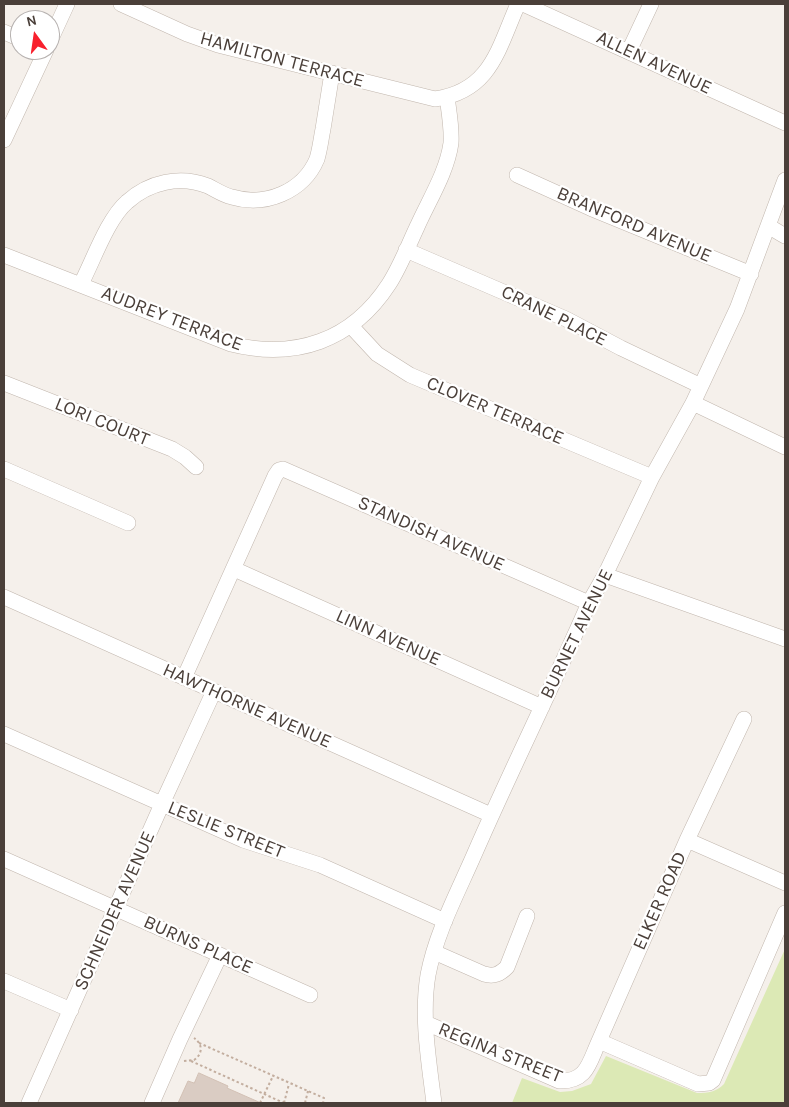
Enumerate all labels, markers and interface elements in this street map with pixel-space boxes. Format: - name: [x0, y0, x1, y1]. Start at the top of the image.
- north arrow: [10, 10, 60, 60]
- text: N: [25, 11, 38, 30]
- street label: ALLEN AVENUE: [593, 26, 715, 100]
- street label: HAMILTON TERRACE: [197, 27, 367, 93]
- street label: BRANFORD AVENUE: [553, 182, 715, 268]
- street label: CRANE PLACE: [497, 281, 611, 351]
- street label: AUDREY TERRACE: [98, 282, 246, 356]
- street label: CLOVER TERRACE: [423, 372, 567, 450]
- street label: LORI COURT: [51, 393, 153, 451]
- street label: STANDISH AVENUE: [354, 491, 508, 577]
- street label: BURNET AVENUE: [536, 565, 618, 703]
- street label: LINN AVENUE: [332, 605, 444, 671]
- street label: HAWTHORNE AVENUE: [159, 659, 335, 753]
- street label: LESLIE STREET: [164, 796, 288, 864]
- street label: SCHNEIDER AVENUE: [70, 828, 160, 994]
- street label: ELKER ROAD: [628, 848, 692, 954]
- street label: BURNS PLACE: [140, 911, 256, 979]
- street label: REGINA STREET: [435, 1018, 565, 1088]

